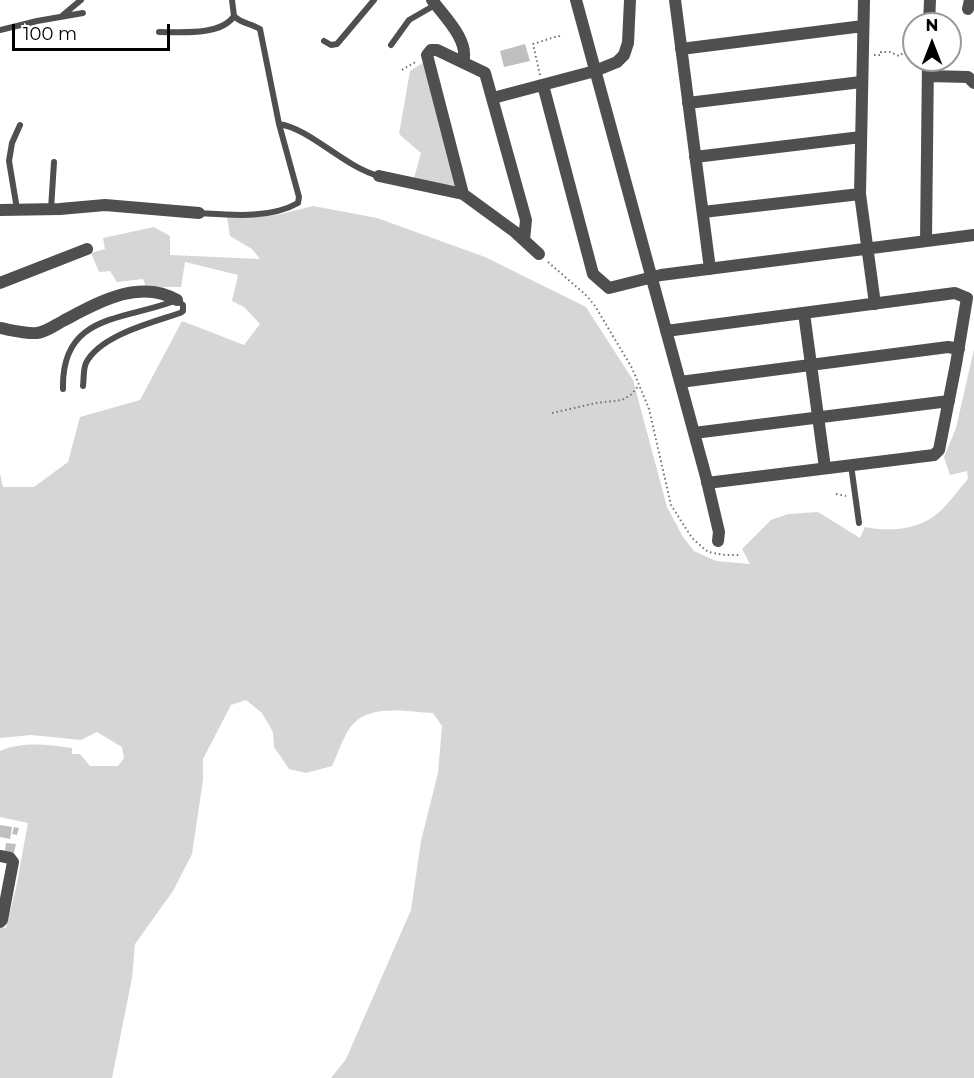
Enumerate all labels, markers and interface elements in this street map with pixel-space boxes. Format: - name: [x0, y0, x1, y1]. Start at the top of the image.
- scale bar: [15, 12, 172, 50]
- north arrow: [902, 12, 962, 72]
- text: N: [926, 16, 938, 35]
- text: 100 m: [23, 23, 77, 45]

